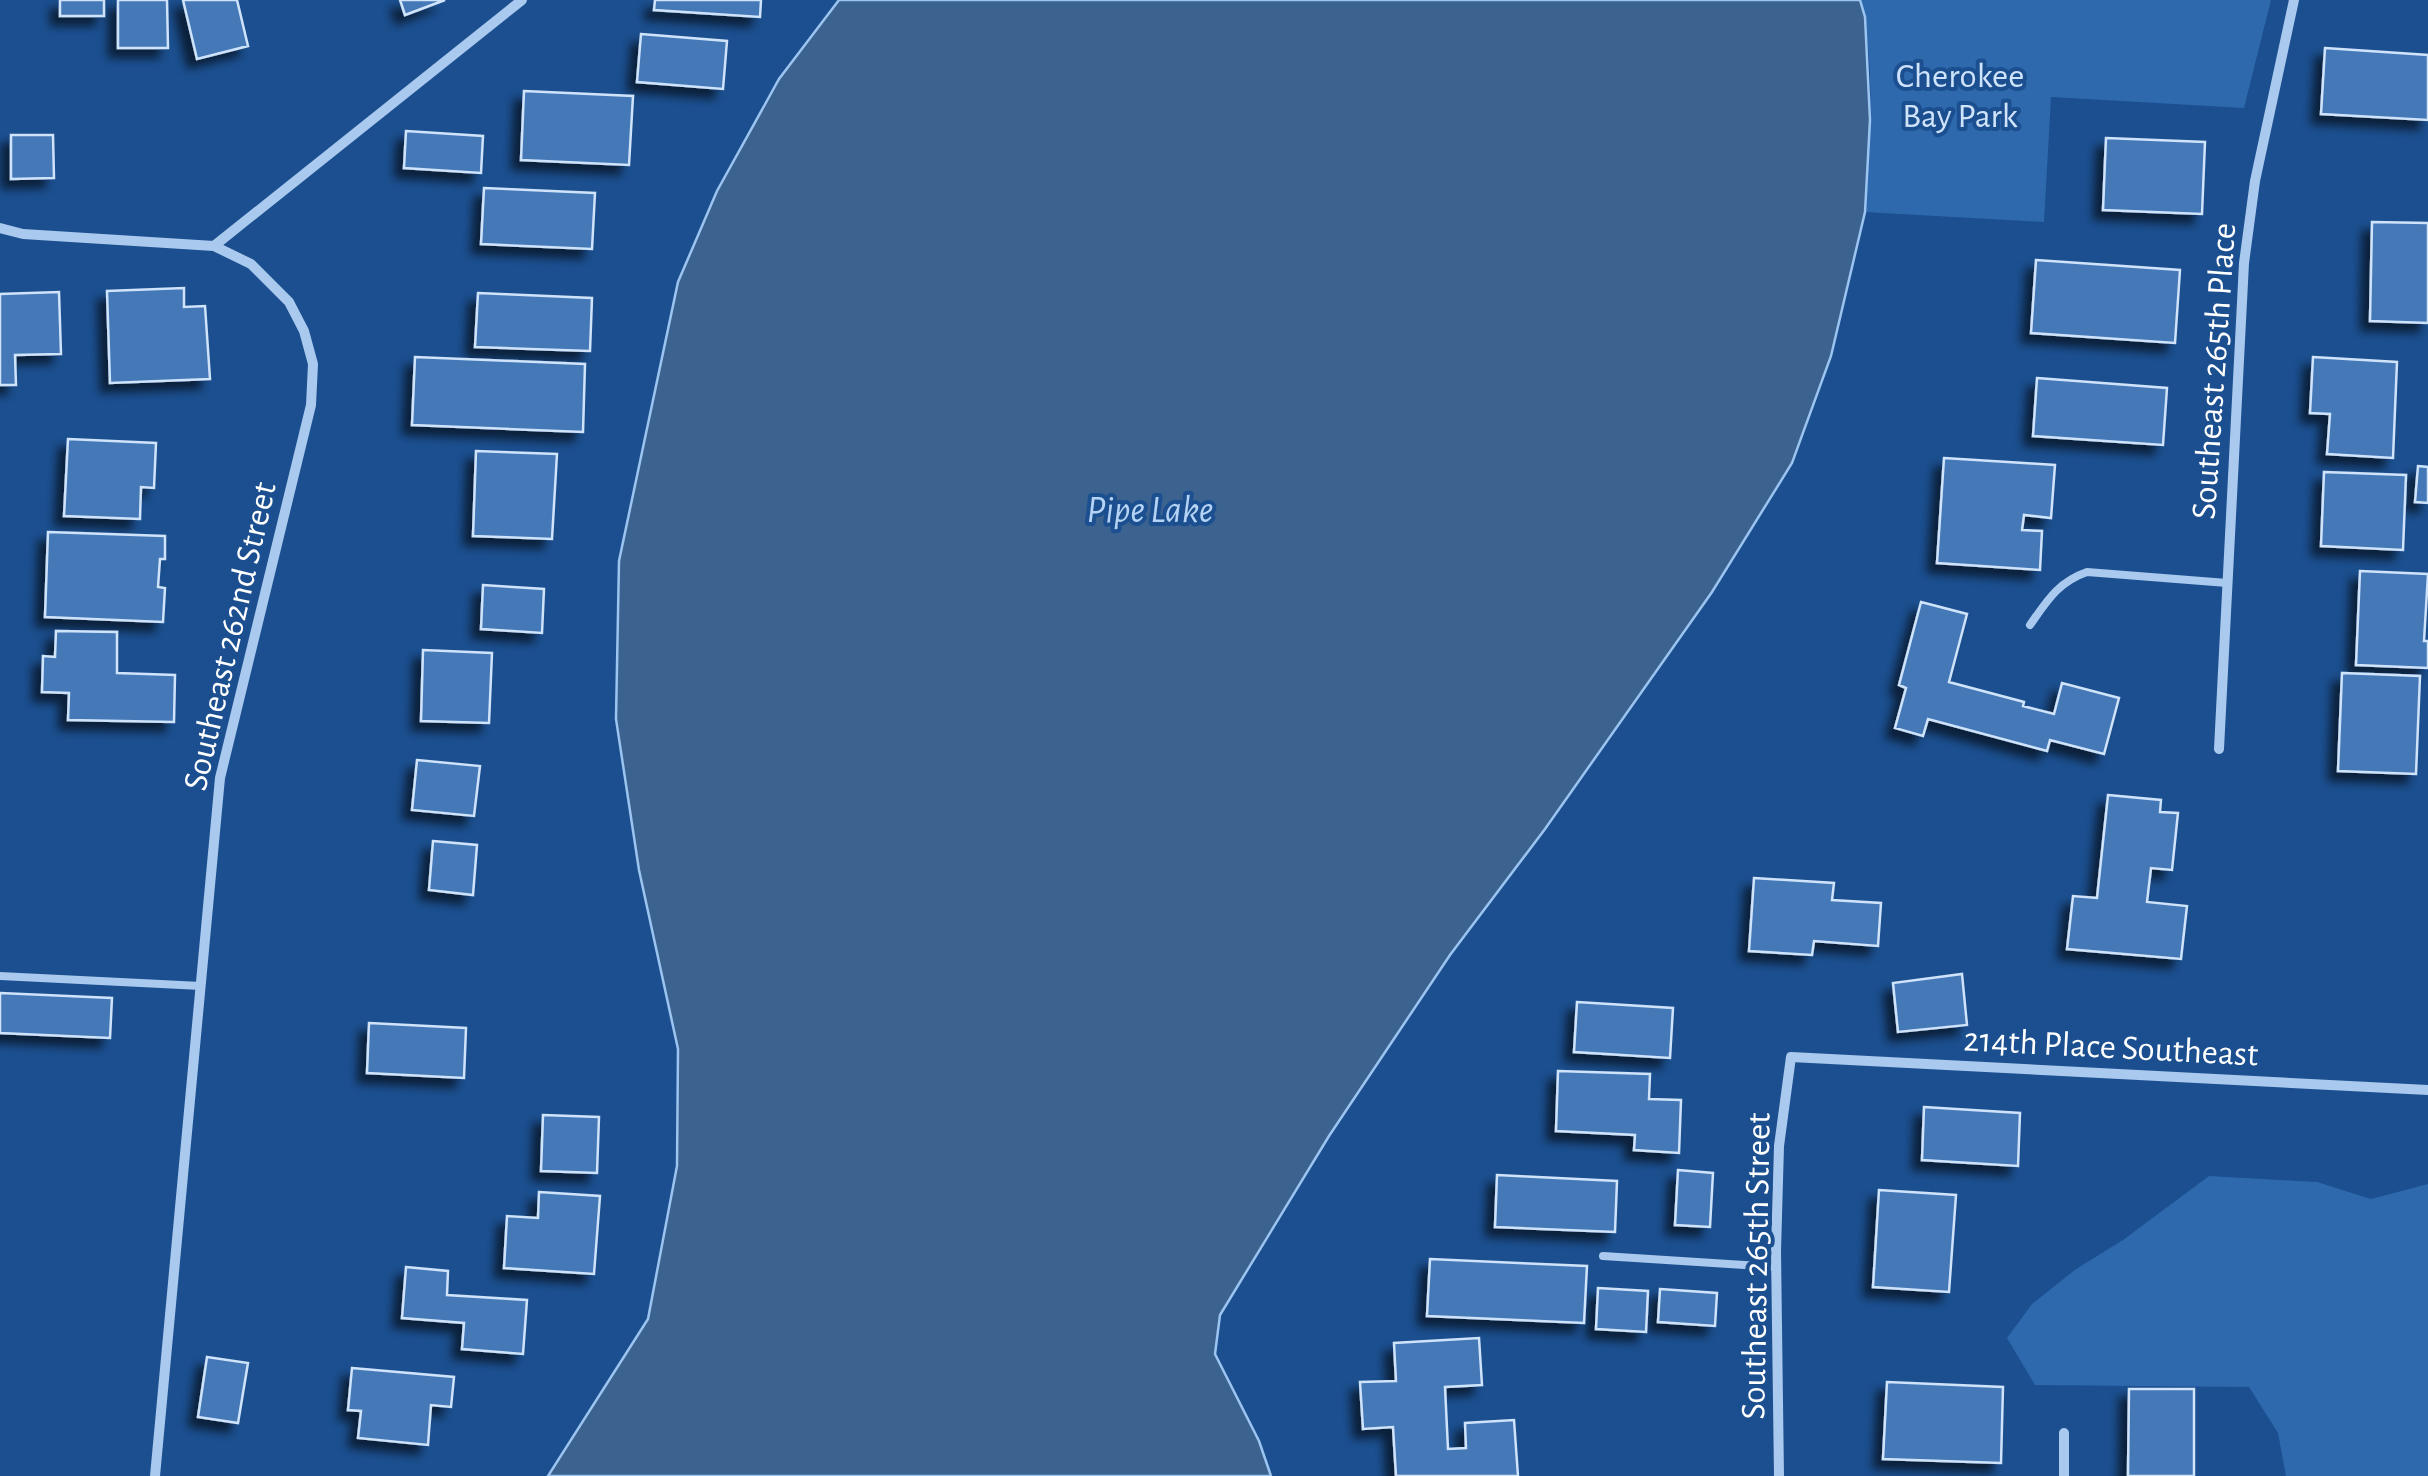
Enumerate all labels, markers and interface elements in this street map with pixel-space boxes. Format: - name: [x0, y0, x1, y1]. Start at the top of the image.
- park label: Cherokee Bay Park: [1896, 59, 2024, 134]
- street label: Southeast 265th Place: [2187, 222, 2242, 521]
- street label: Southeast 262nd Street: [178, 479, 283, 794]
- water label: Pipe Lake: [1087, 492, 1213, 530]
- street label: 214th Place Southeast: [1963, 1022, 2259, 1073]
- street label: Southeast 265th Street: [1736, 1112, 1777, 1420]

